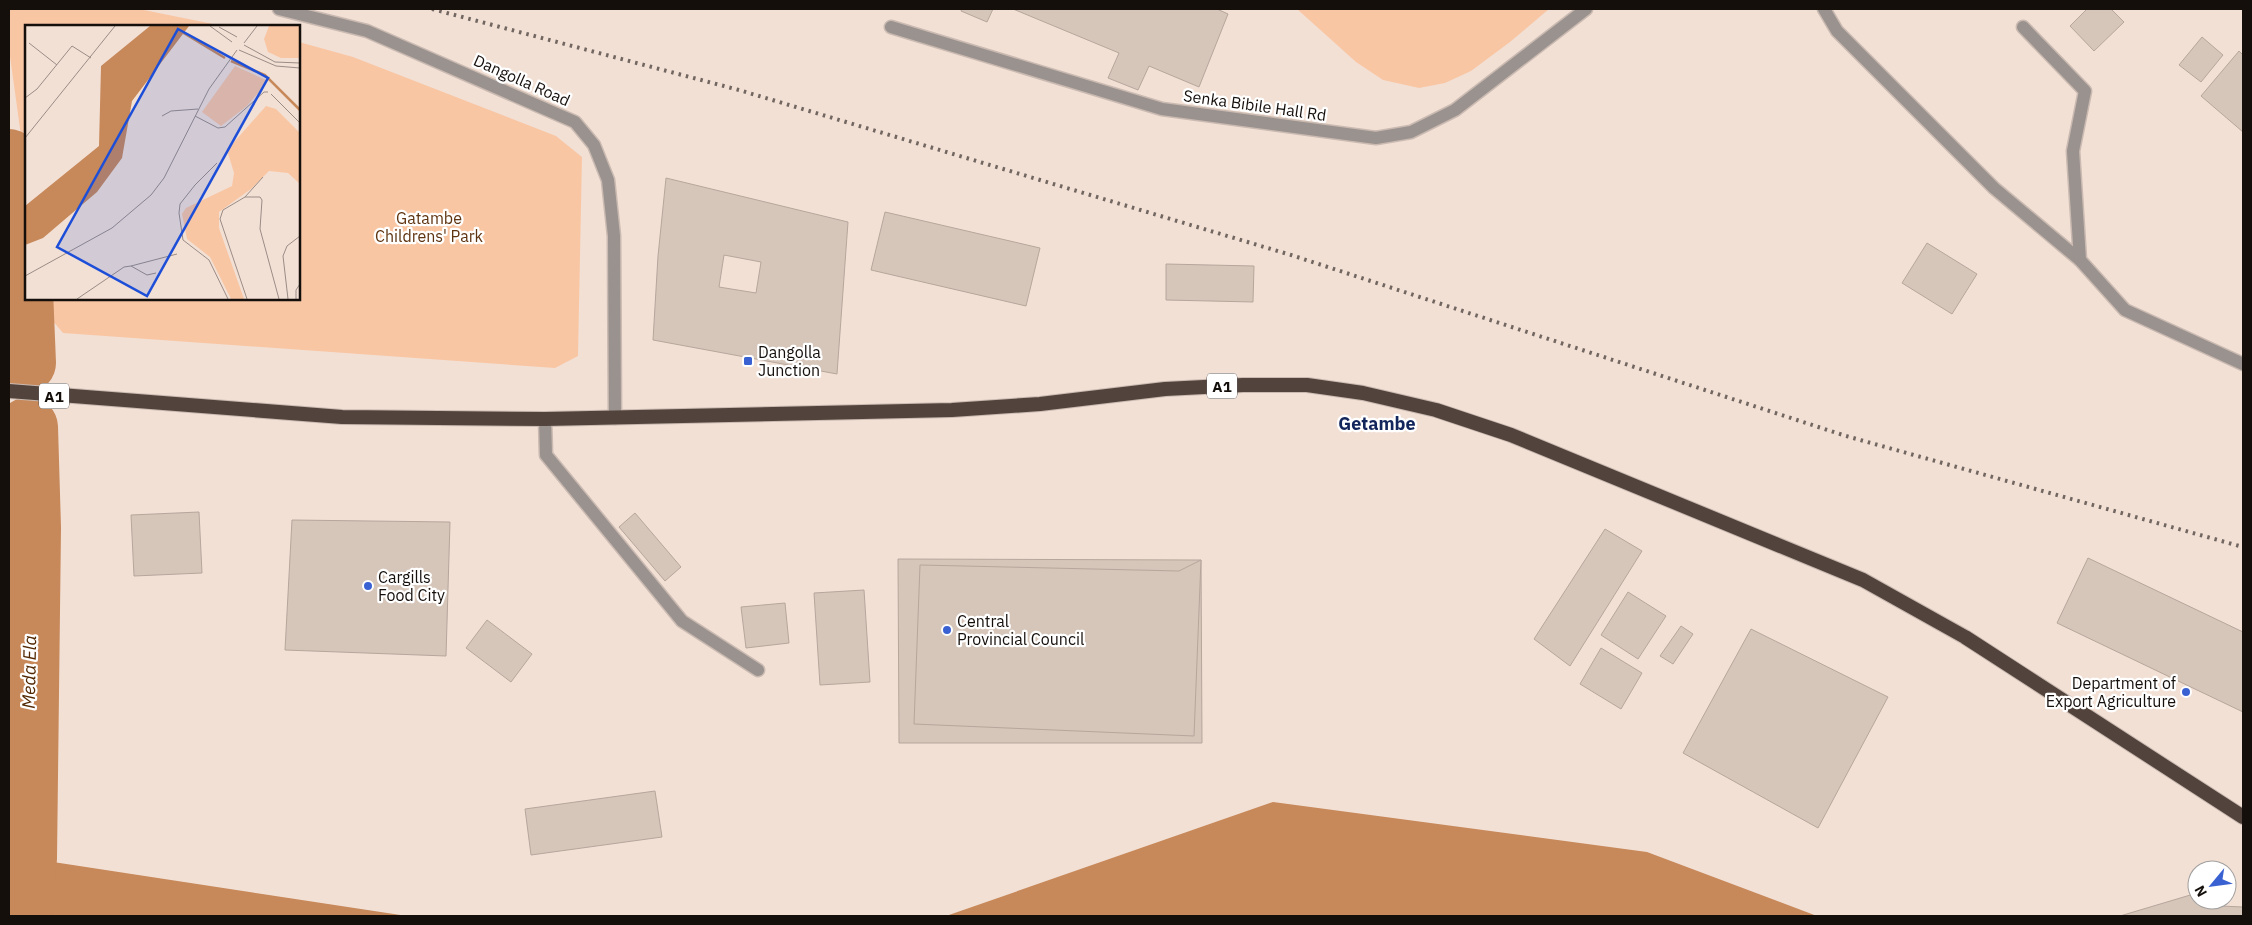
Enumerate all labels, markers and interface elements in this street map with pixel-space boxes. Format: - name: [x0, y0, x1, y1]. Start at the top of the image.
- inset map: [25, 25, 300, 300]
- street label: Dangolla Road: [471, 50, 573, 110]
- street label: Senka Bibile Hall Rd: [1182, 85, 1328, 125]
- park label: Gatambe Childrens' Park: [375, 208, 484, 246]
- place label: Dangolla Junction: [758, 342, 821, 380]
- marker: Dangolla Junction: [742, 355, 754, 367]
- road number: A1: [1207, 374, 1237, 398]
- road number: A1: [39, 384, 69, 408]
- district label: Getambe: [1338, 412, 1416, 435]
- place label: Cargills Food City: [378, 567, 445, 605]
- marker: Cargills Food City: [362, 580, 374, 592]
- place label: Central Provincial Council: [957, 611, 1084, 649]
- marker: Central Provincial Council: [941, 624, 953, 636]
- water label: Meda Ela: [17, 635, 41, 709]
- place label: Department of Export Agriculture: [2046, 673, 2176, 711]
- marker: Department of Export Agriculture: [2180, 686, 2192, 698]
- north arrow: [2187, 860, 2237, 910]
- text: N: [2190, 883, 2211, 900]

